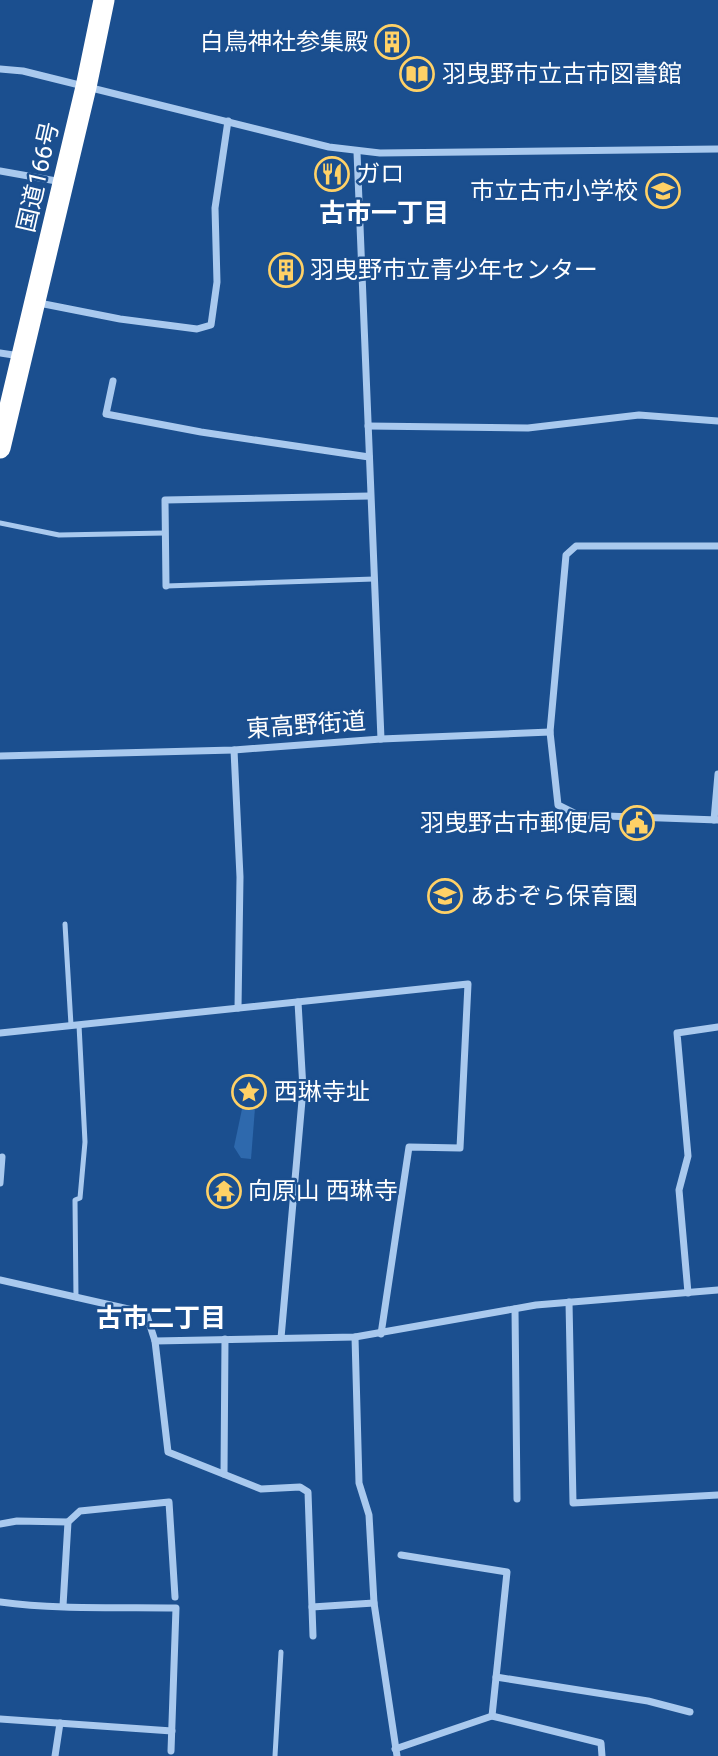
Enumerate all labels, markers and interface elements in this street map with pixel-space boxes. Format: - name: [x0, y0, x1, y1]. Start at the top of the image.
- building icon: 白鳥神社参集殿: [373, 23, 411, 61]
- place label: 白鳥神社参集殿: [200, 28, 368, 56]
- library icon: 羽曳野市立古市図書館: [398, 55, 436, 93]
- place label: 羽曳野市立古市図書館: [442, 60, 682, 88]
- street label: 国道166号: [12, 119, 64, 235]
- restaurant icon: ガロ: [313, 155, 351, 193]
- place label: ガロ: [356, 160, 404, 188]
- school or university icon: 市立古市小学校: [644, 172, 682, 210]
- place label: 市立古市小学校: [470, 177, 638, 205]
- district label: 古市一丁目: [319, 198, 449, 228]
- building icon: 羽曳野市立青少年センター: [267, 251, 305, 289]
- place label: 羽曳野市立青少年センター: [310, 256, 598, 284]
- street label: 東高野街道: [245, 707, 367, 743]
- public building icon: 羽曳野古市郵便局: [618, 804, 656, 842]
- place label: 羽曳野古市郵便局: [420, 809, 612, 837]
- school or university icon: あおぞら保育園: [426, 877, 464, 915]
- place label: あおぞら保育園: [470, 882, 638, 910]
- place icon: 西琳寺址: [230, 1073, 268, 1111]
- place label: 西琳寺址: [274, 1078, 370, 1106]
- temple icon: 向原山 西琳寺: [205, 1172, 243, 1210]
- place label: 向原山 西琳寺: [248, 1177, 398, 1205]
- district label: 古市二丁目: [96, 1303, 226, 1333]

